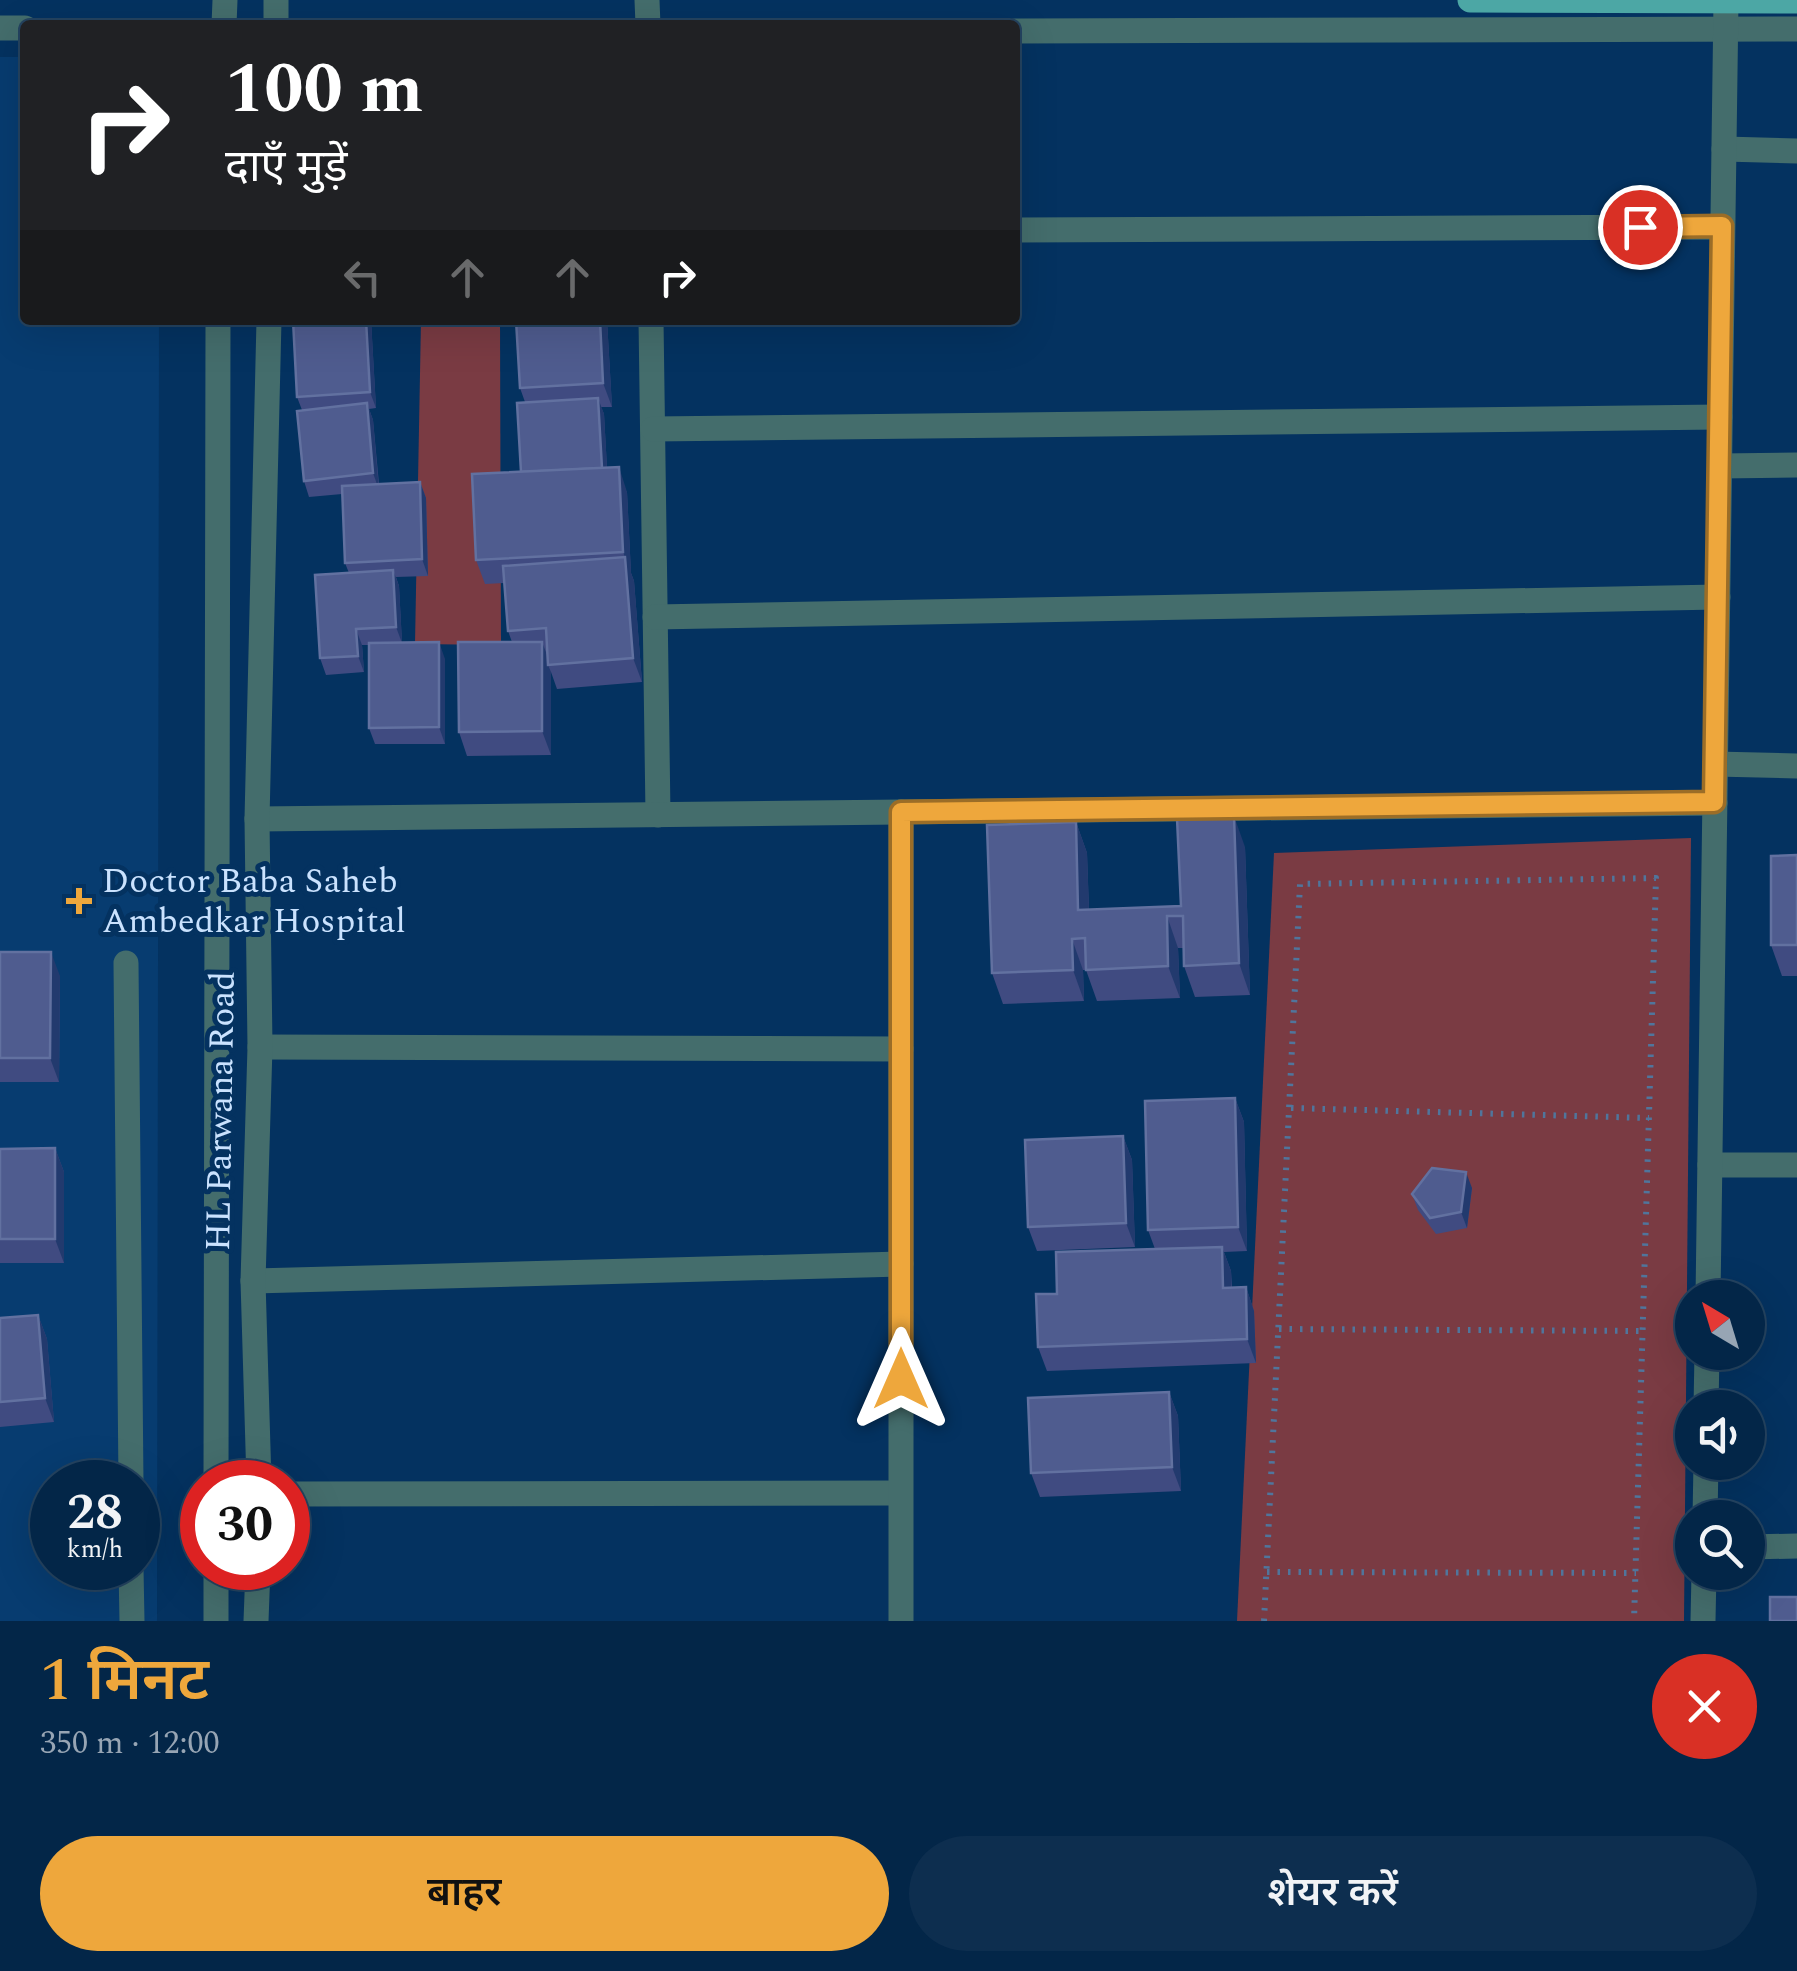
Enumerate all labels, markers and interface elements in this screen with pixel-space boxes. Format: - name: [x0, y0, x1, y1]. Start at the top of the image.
- text: 100 m: [225, 37, 423, 143]
- icon: right: [60, 60, 190, 190]
- text: दाएँ मुड़ें: [225, 133, 348, 202]
- pin: [1598, 185, 1683, 270]
- icon: arrive: [1613, 200, 1668, 255]
- icon: left: [335, 250, 390, 305]
- icon: ahead: [440, 250, 495, 305]
- icon: ahead: [545, 250, 600, 305]
- icon: right: [650, 250, 705, 305]
- place label: Doctor Baba Saheb Ambedkar Hospital: [102, 855, 406, 948]
- marker: Doctor Baba Saheb Ambedkar Hospital: [66, 888, 92, 914]
- street label: HL Parwana Road: [192, 970, 250, 1252]
- north arrow: [1675, 1280, 1765, 1370]
- map controls: [1675, 1280, 1765, 1590]
- position arrow: [849, 1327, 953, 1431]
- button: sound: [1675, 1390, 1765, 1480]
- speed limit sign: 30: [180, 1460, 310, 1590]
- text: 28: [67, 1475, 123, 1551]
- button: search: [1675, 1500, 1765, 1590]
- text: km/h: [67, 1531, 123, 1569]
- text: 1 मिनट: [40, 1635, 209, 1727]
- button: close: [1652, 1654, 1757, 1759]
- text: 350 m · 12:00: [40, 1719, 220, 1768]
- button: बाहर: [40, 1836, 889, 1951]
- button: शेयर करें: [909, 1836, 1757, 1951]

